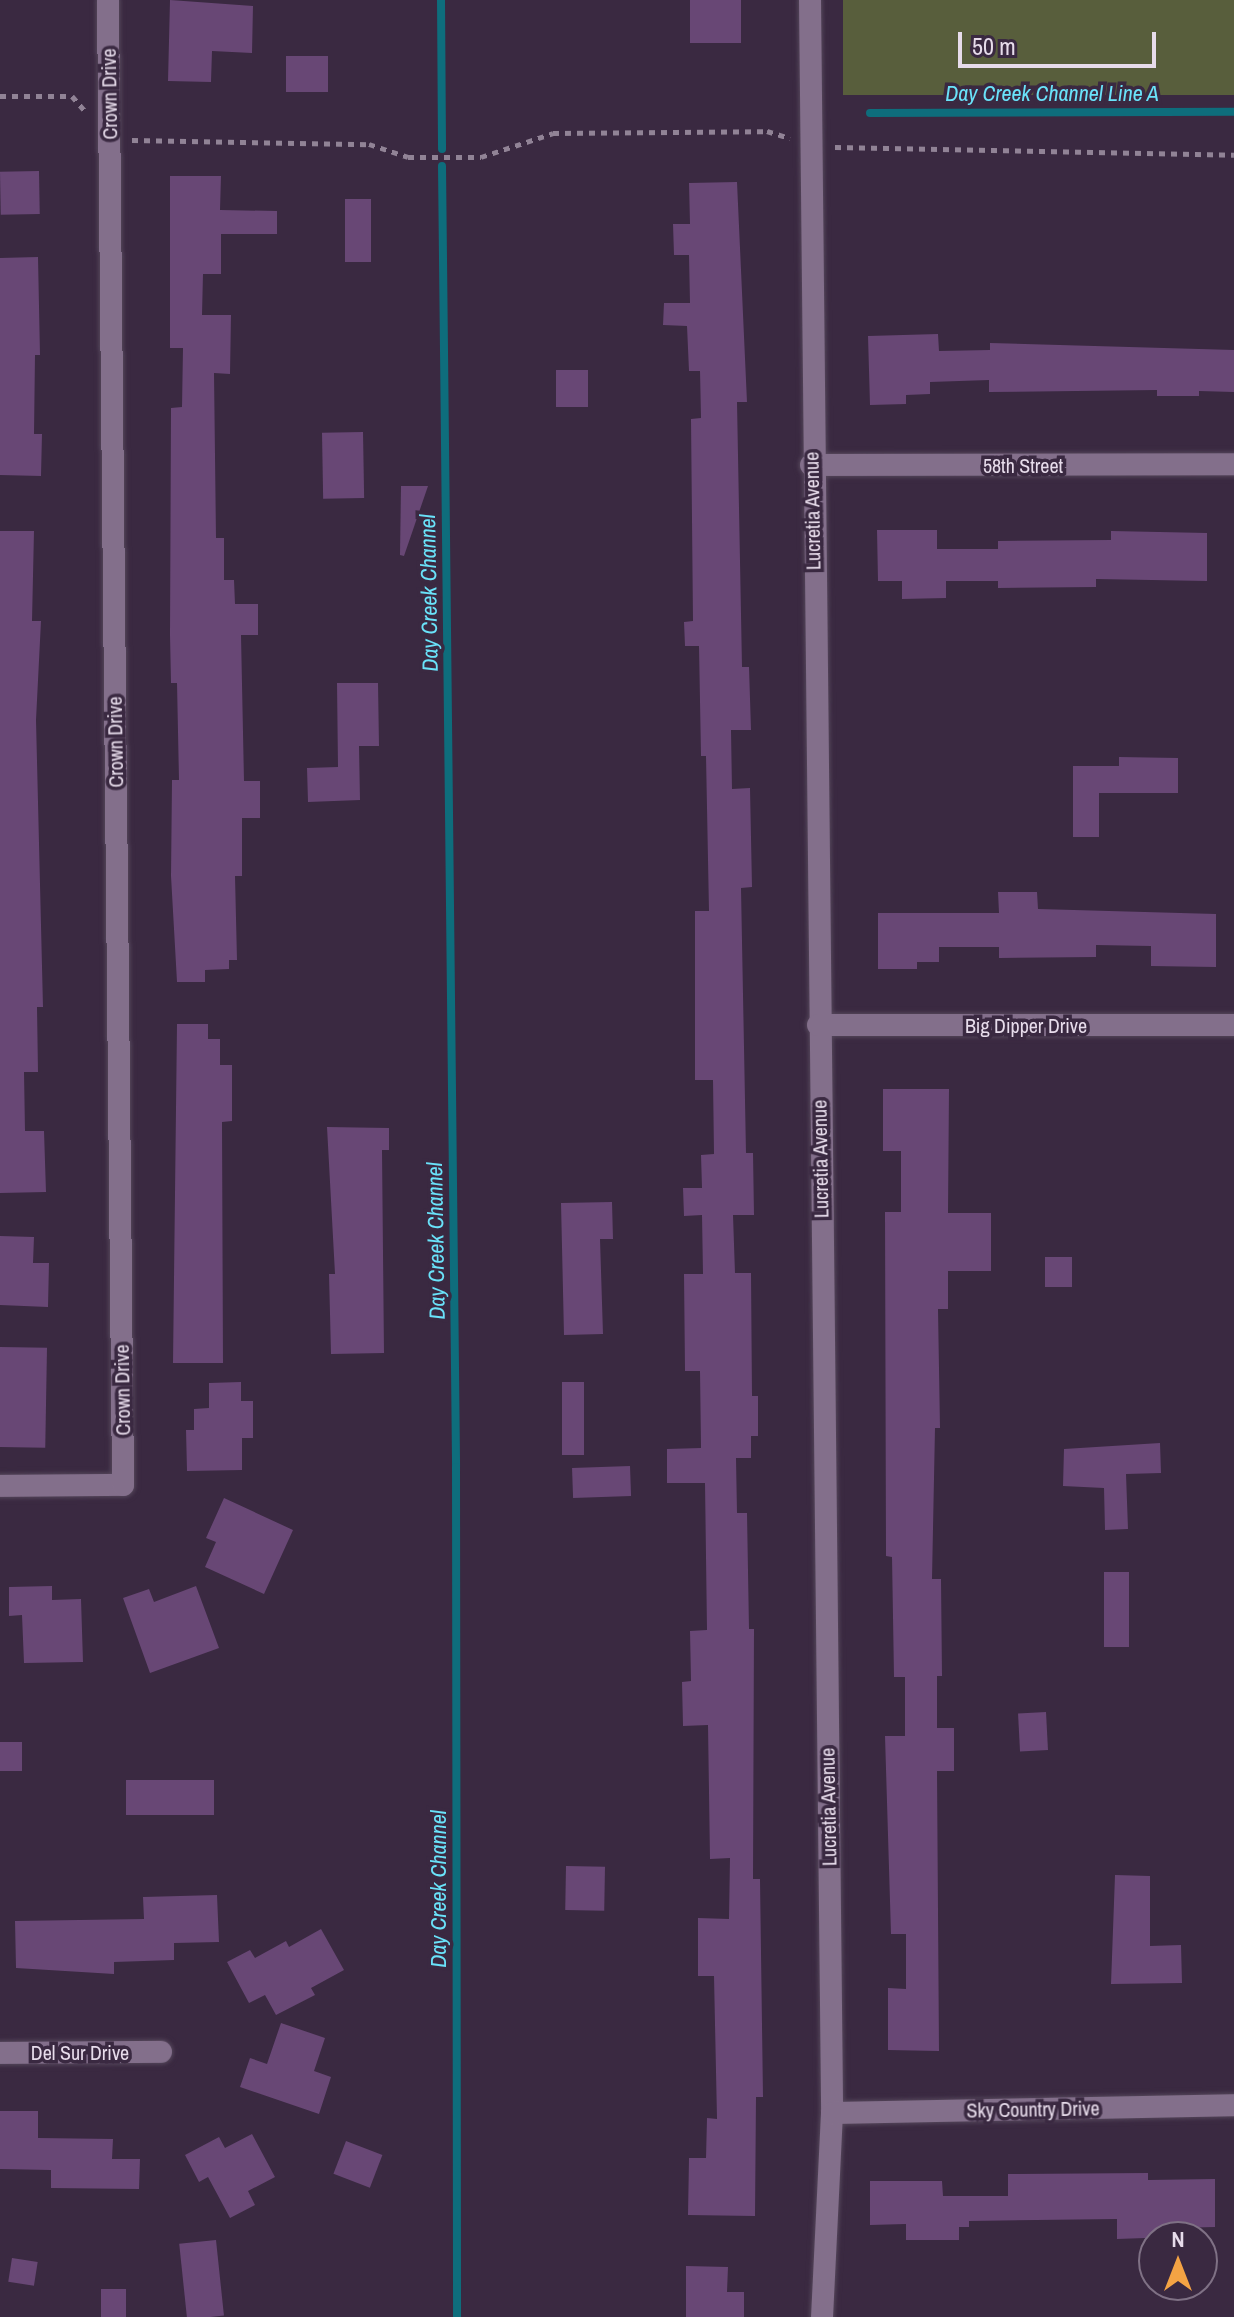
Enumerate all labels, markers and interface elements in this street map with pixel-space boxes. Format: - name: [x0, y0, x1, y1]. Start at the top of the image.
- scale bar: [962, 16, 1160, 66]
- text: 50 m: [972, 30, 1016, 62]
- street label: Crown Drive: [96, 48, 122, 140]
- water label: Day Creek Channel Line A: [945, 81, 1159, 107]
- street label: Lucretia Avenue: [799, 451, 825, 571]
- street label: 58th Street: [983, 453, 1063, 477]
- water label: Day Creek Channel: [414, 514, 444, 672]
- street label: Crown Drive: [102, 696, 128, 788]
- street label: Big Dipper Drive: [965, 1013, 1087, 1037]
- street label: Lucretia Avenue: [807, 1099, 833, 1219]
- water label: Day Creek Channel: [421, 1162, 451, 1320]
- street label: Crown Drive: [109, 1344, 135, 1436]
- street label: Lucretia Avenue: [815, 1747, 841, 1867]
- water label: Day Creek Channel: [426, 1810, 452, 1968]
- street label: Del Sur Drive: [31, 2040, 129, 2064]
- street label: Sky Country Drive: [966, 2096, 1100, 2122]
- north arrow: [1138, 2221, 1218, 2301]
- text: N: [1171, 2224, 1185, 2254]

